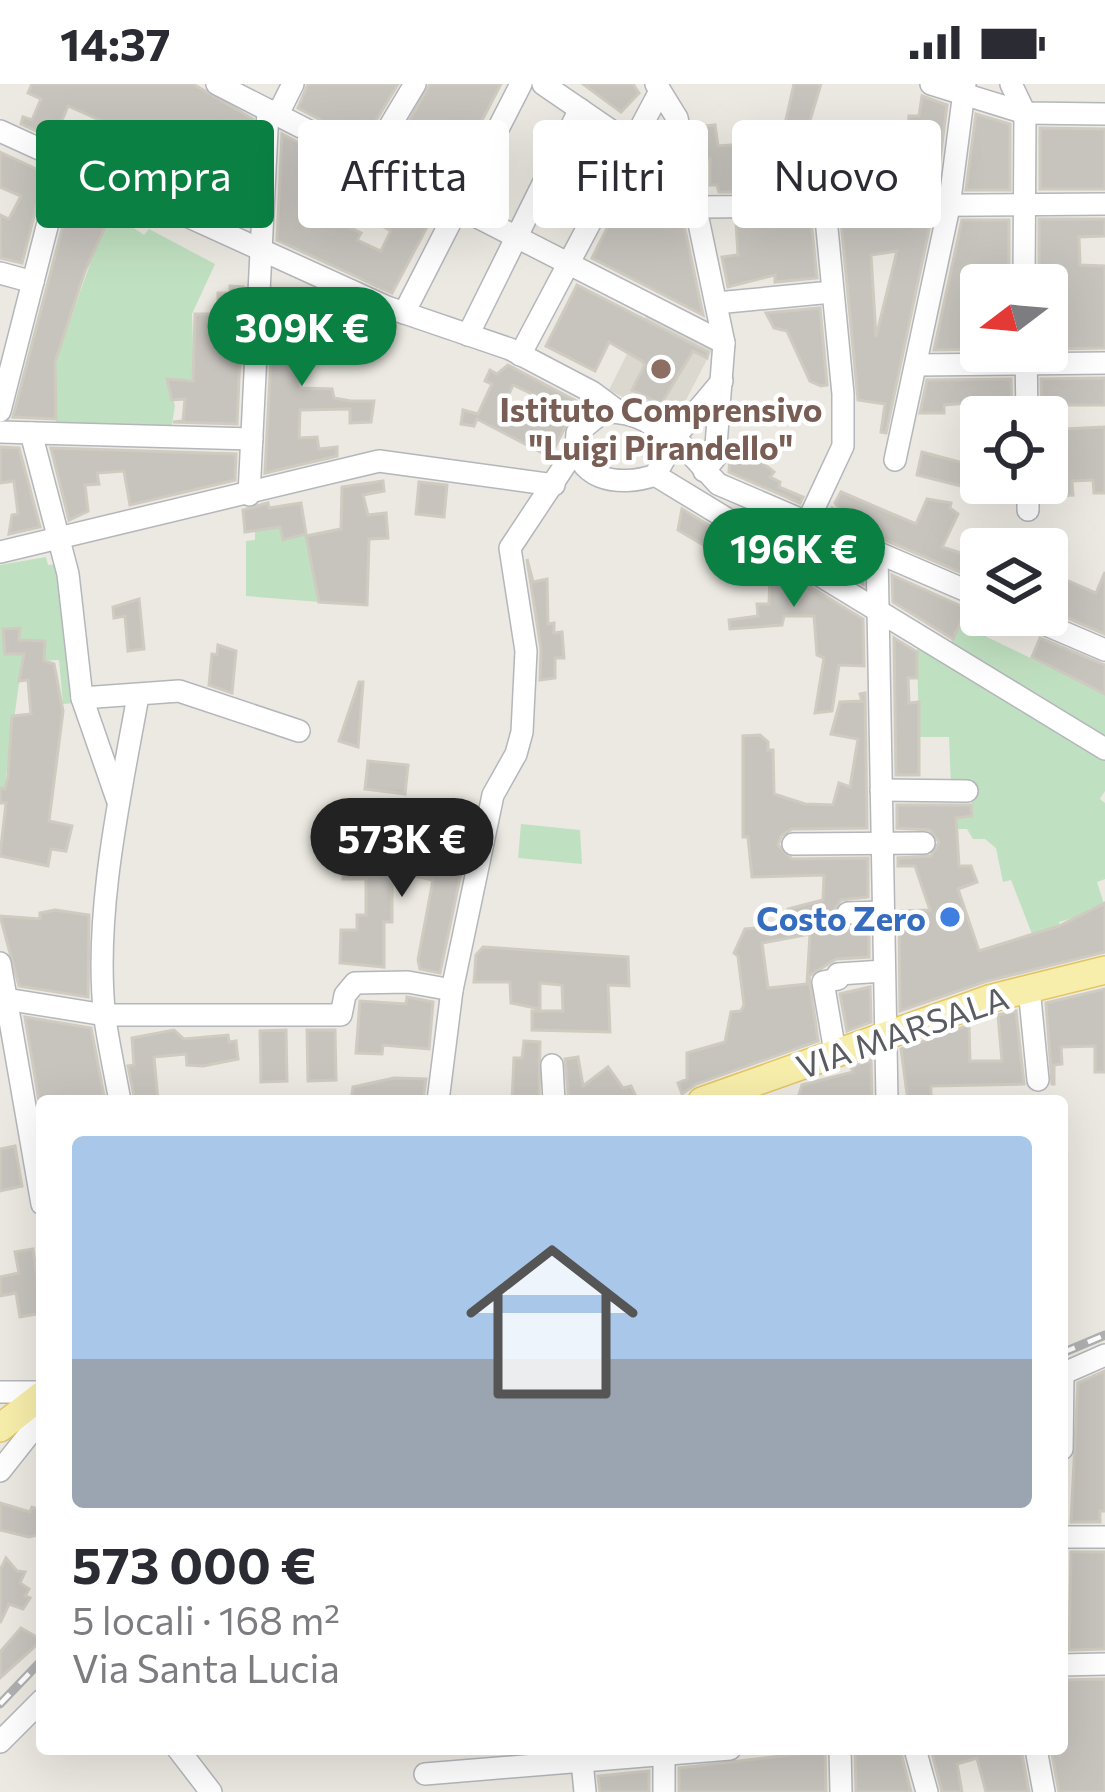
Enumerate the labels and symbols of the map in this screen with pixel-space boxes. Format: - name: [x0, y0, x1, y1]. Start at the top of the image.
- north arrow: [960, 264, 1068, 372]
- pin: 309K €: [204, 287, 400, 389]
- marker: Istituto Comprensivo "Luigi Pirandello": [648, 356, 674, 382]
- place label: Istituto Comprensivo "Luigi Pirandello": [499, 388, 823, 467]
- pin: 196K €: [696, 508, 892, 610]
- pin: 573K €: [304, 798, 500, 900]
- place label: Costo Zero: [756, 897, 926, 938]
- marker: Costo Zero: [937, 904, 963, 930]
- street label: VIA MARSALA: [791, 976, 1013, 1086]

